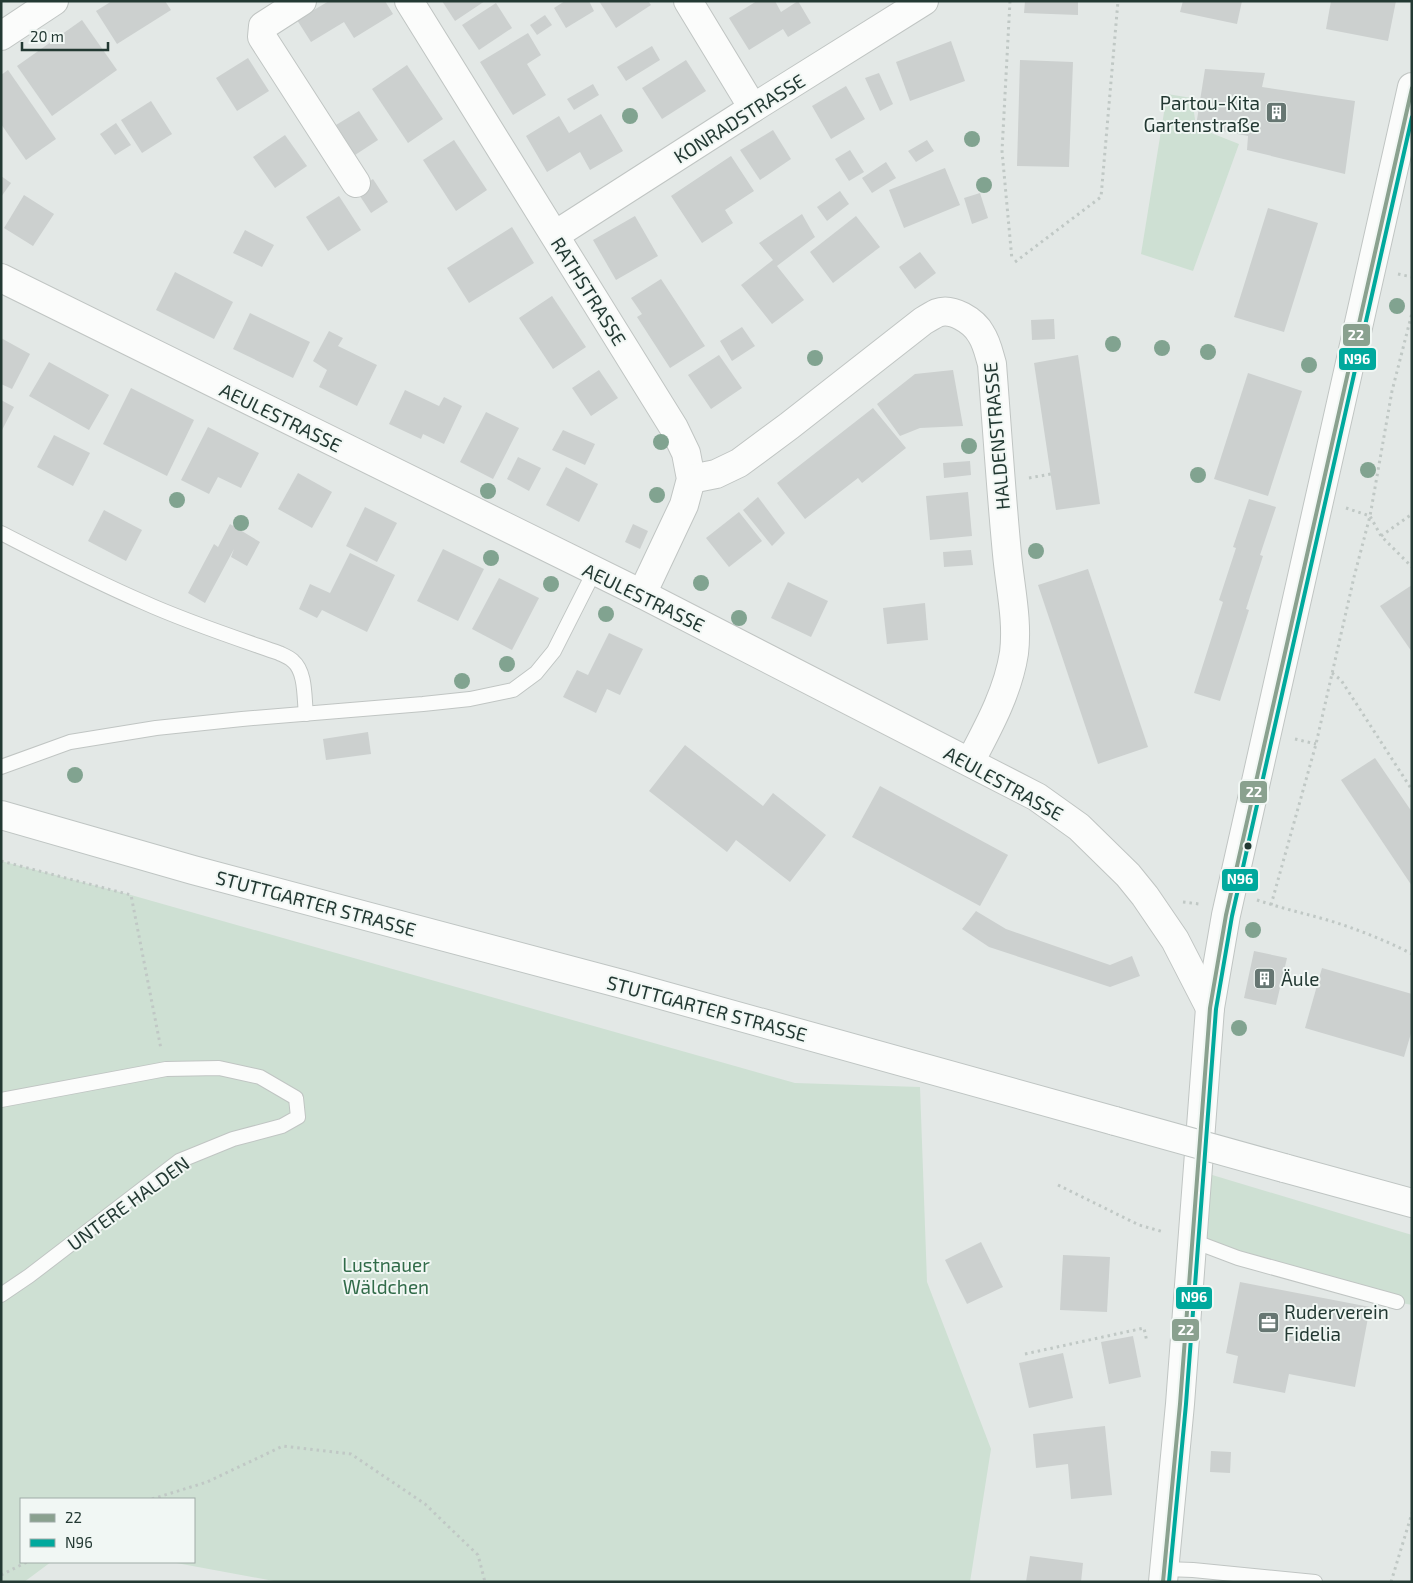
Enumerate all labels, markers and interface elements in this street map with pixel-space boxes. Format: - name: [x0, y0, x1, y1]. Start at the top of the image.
- scale bar: [22, 20, 109, 52]
- text: 20 m: [30, 27, 64, 45]
- street label: KONRADSTRASSE: [669, 68, 809, 168]
- place label: Partou-Kita Gartenstraße: [1144, 91, 1260, 136]
- building icon: Partou-Kita Gartenstraße: [1264, 101, 1288, 125]
- street label: RATHSTRASSE: [547, 233, 631, 349]
- line badge: 22: [1342, 323, 1371, 347]
- text: 22: [1348, 326, 1364, 343]
- line badge: N96: [1338, 347, 1377, 371]
- text: N96: [1344, 350, 1370, 367]
- street label: HALDENSTRASSE: [978, 361, 1014, 511]
- street label: AEULESTRASSE: [216, 378, 346, 456]
- street label: AEULESTRASSE: [579, 558, 709, 636]
- street label: AEULESTRASSE: [940, 741, 1068, 825]
- line badge: 22: [1239, 780, 1268, 804]
- text: 22: [1246, 783, 1262, 800]
- unlabelled marker: [1243, 841, 1253, 851]
- street label: STUTTGARTER STRASSE: [213, 865, 419, 941]
- line badge: N96: [1221, 868, 1259, 892]
- text: N96: [1227, 870, 1253, 887]
- building icon: Äule: [1253, 966, 1277, 990]
- place label: Äule: [1281, 967, 1320, 990]
- street label: STUTTGARTER STRASSE: [604, 970, 810, 1046]
- street label: UNTERE HALDEN: [62, 1151, 194, 1255]
- park label: Lustnauer Wäldchen: [342, 1253, 430, 1298]
- line badge: N96: [1175, 1286, 1213, 1310]
- text: N96: [1181, 1288, 1207, 1305]
- place label: Ruderverein Fidelia: [1284, 1300, 1389, 1345]
- office icon: Ruderverein Fidelia: [1256, 1310, 1280, 1334]
- line badge: 22: [1171, 1318, 1200, 1342]
- text: 22: [1178, 1321, 1194, 1338]
- legend: [20, 1498, 195, 1563]
- text: 22: [65, 1508, 82, 1526]
- text: N96: [65, 1533, 93, 1551]

